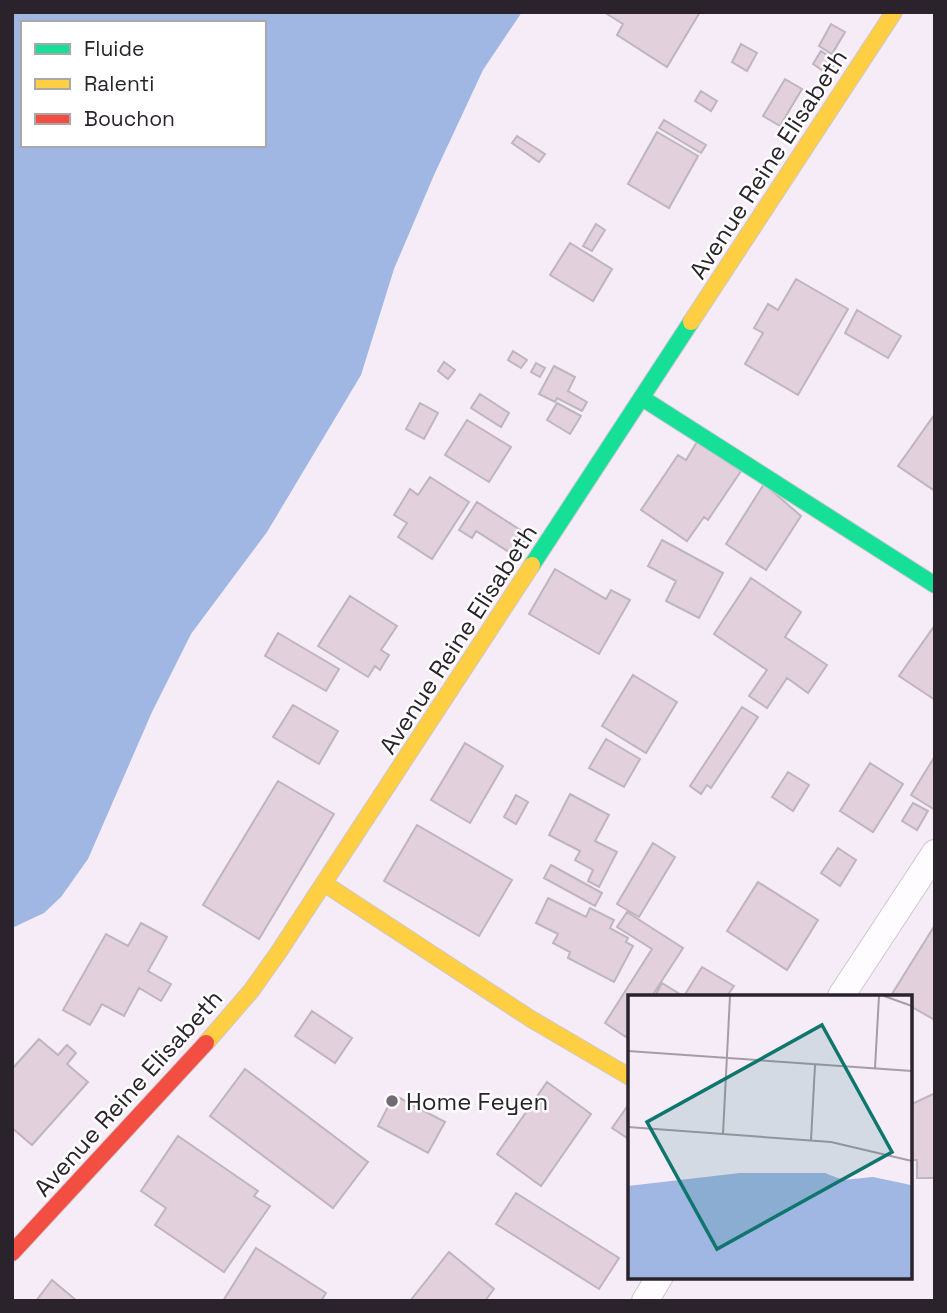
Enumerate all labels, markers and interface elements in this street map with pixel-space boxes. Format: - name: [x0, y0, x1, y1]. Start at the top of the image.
- legend: [21, 21, 266, 147]
- text: Fluide: [84, 35, 144, 62]
- street label: Avenue Reine Elisabeth: [682, 43, 854, 285]
- text: Ralenti: [84, 70, 154, 97]
- text: Bouchon: [84, 105, 175, 132]
- street label: Avenue Reine Elisabeth: [372, 518, 544, 760]
- street label: Avenue Reine Elisabeth: [27, 983, 229, 1203]
- inset map: [628, 995, 912, 1278]
- place label: Home Feyen: [406, 1086, 548, 1117]
- marker: Home Feyen: [384, 1093, 400, 1109]

